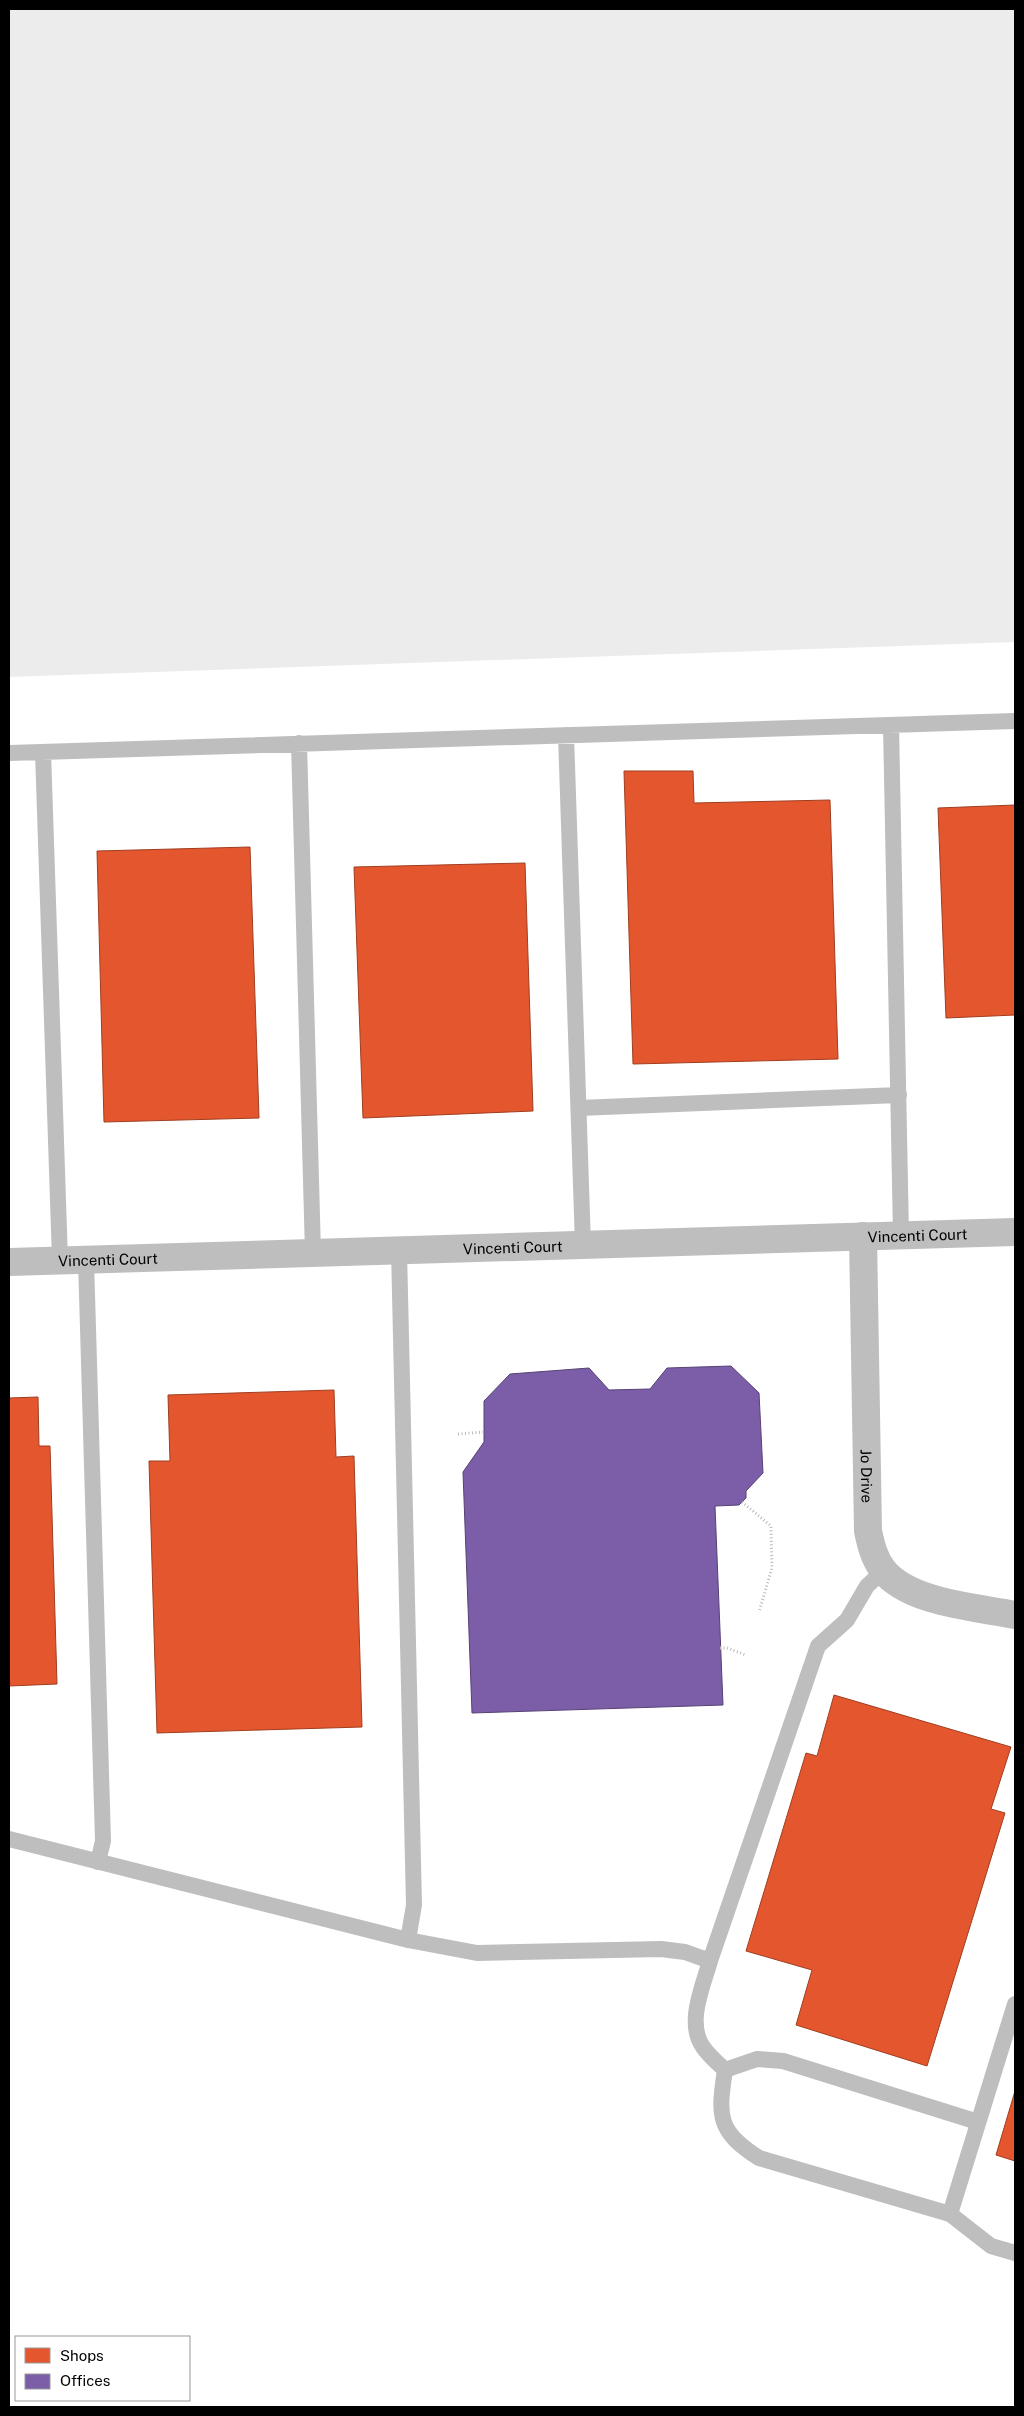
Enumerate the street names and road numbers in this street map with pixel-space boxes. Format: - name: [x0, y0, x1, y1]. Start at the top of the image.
- street label: Vincenti Court: [867, 1225, 968, 1245]
- street label: Vincenti Court: [463, 1237, 563, 1257]
- street label: Vincenti Court: [58, 1249, 158, 1269]
- street label: Jo Drive: [858, 1449, 876, 1503]

